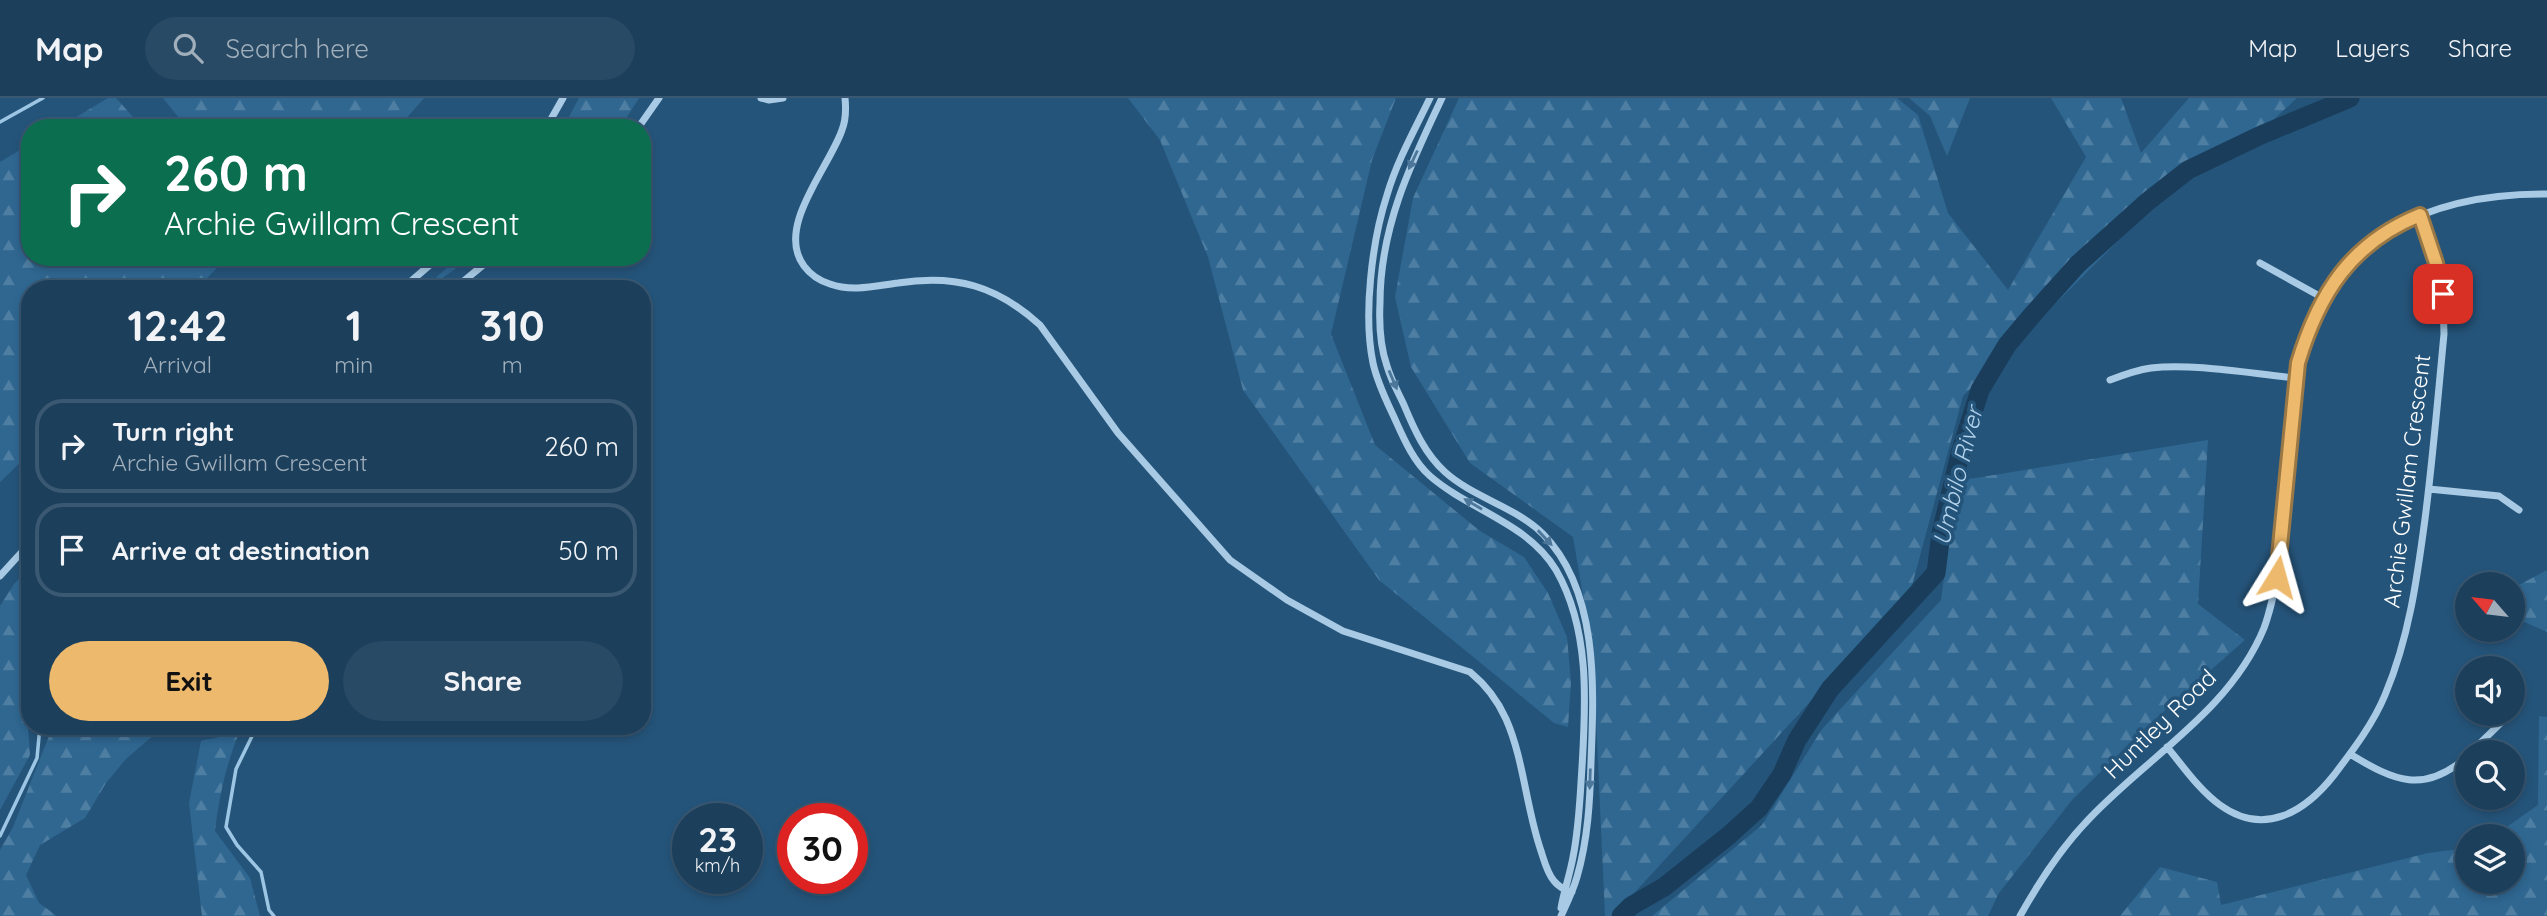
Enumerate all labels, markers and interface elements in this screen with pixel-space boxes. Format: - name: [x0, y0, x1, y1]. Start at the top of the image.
- search box: [145, 17, 635, 80]
- text: Map: [35, 28, 103, 69]
- icon: search: [169, 29, 207, 67]
- text: Search here: [225, 32, 369, 65]
- text: Map: [2248, 33, 2297, 63]
- text: Layers: [2335, 33, 2410, 63]
- text: Share: [2448, 33, 2512, 63]
- text: 260 m: [164, 142, 308, 203]
- icon: right: [49, 147, 140, 238]
- one-way arrow: [1407, 149, 1418, 170]
- text: Archie Gwillam Crescent: [164, 203, 520, 243]
- pin: [2413, 264, 2473, 324]
- icon: arrive: [2424, 275, 2462, 313]
- text: 12:42: [127, 299, 228, 352]
- text: 1: [346, 299, 362, 352]
- text: 310: [480, 299, 545, 352]
- text: Arrival: [143, 350, 212, 379]
- text: min: [334, 350, 373, 379]
- text: m: [502, 350, 523, 379]
- street label: Archie Gwillam Crescent: [2377, 352, 2436, 610]
- one-way arrow: [1387, 370, 1398, 391]
- water label: Umbilo River: [1925, 401, 1989, 548]
- text: Turn right: [112, 415, 234, 448]
- icon: right: [53, 427, 91, 465]
- text: 260 m: [544, 430, 619, 463]
- text: Archie Gwillam Crescent: [112, 448, 368, 477]
- one-way arrow: [1463, 498, 1482, 511]
- one-way arrow: [1537, 529, 1553, 546]
- icon: arrive: [53, 531, 91, 569]
- text: Arrive at destination: [112, 534, 370, 567]
- text: 50 m: [559, 534, 619, 567]
- position arrow: [2240, 540, 2314, 614]
- north arrow: [2455, 572, 2525, 642]
- map controls: [2455, 572, 2525, 894]
- button: Exit: [49, 641, 329, 721]
- button: Share: [343, 641, 623, 721]
- button: sound: [2455, 656, 2525, 726]
- street label: Huntley Road: [2097, 663, 2222, 784]
- button: search: [2455, 740, 2525, 810]
- one-way arrow: [1585, 768, 1596, 790]
- speed limit sign: 30: [777, 803, 868, 894]
- text: 23: [698, 817, 737, 861]
- button: layers: [2455, 824, 2525, 894]
- text: km/h: [695, 854, 740, 877]

